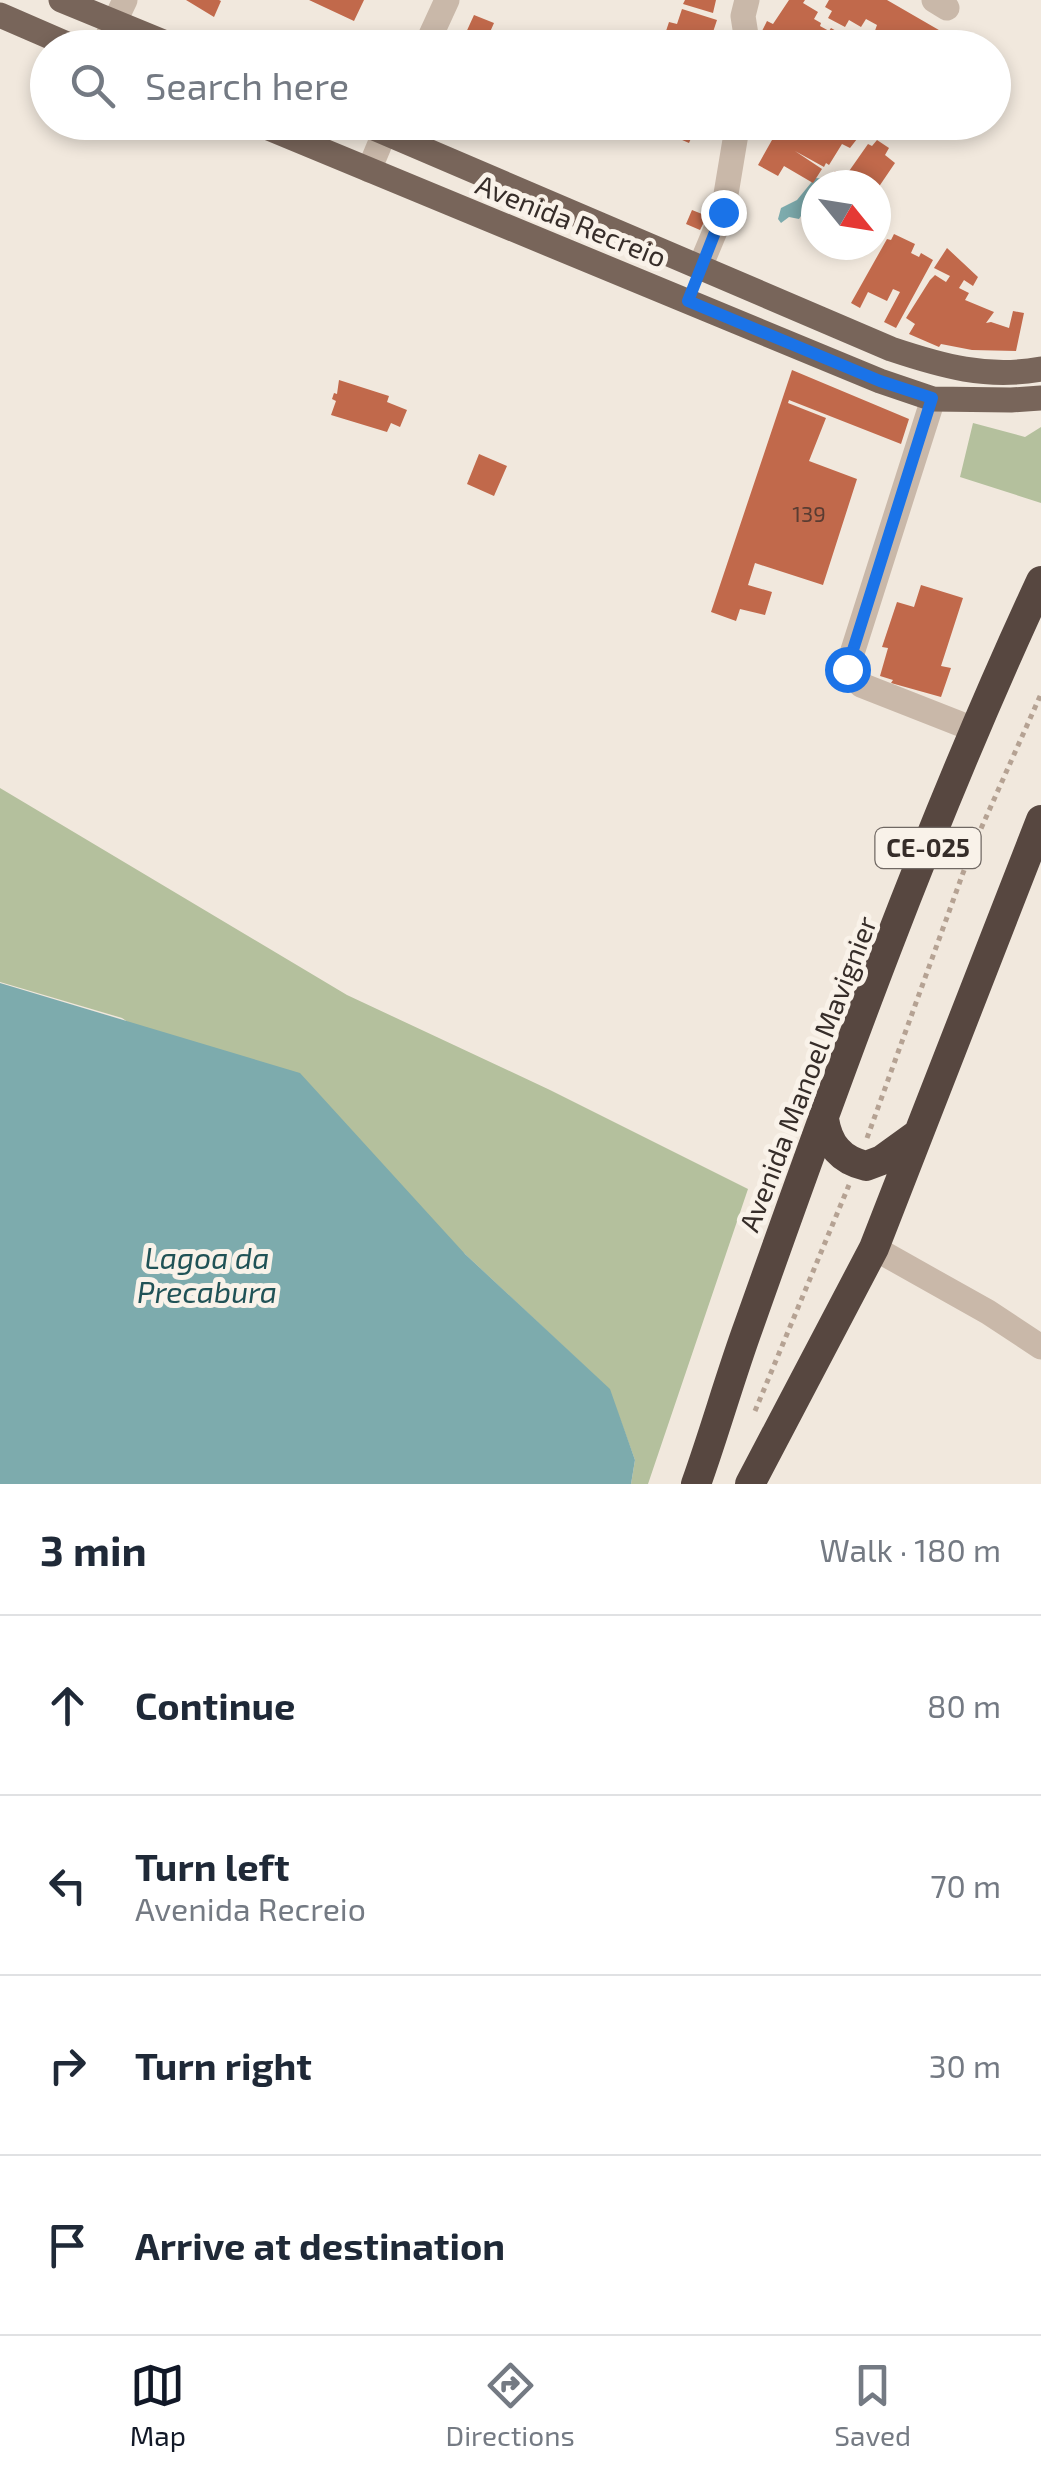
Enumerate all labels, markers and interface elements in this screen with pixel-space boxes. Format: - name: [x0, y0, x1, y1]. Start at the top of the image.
- search box: [30, 30, 1011, 140]
- icon: search: [65, 58, 120, 113]
- text: Search here: [145, 62, 349, 108]
- street label: Avenida Recreio: [471, 166, 671, 274]
- north arrow: [801, 170, 891, 260]
- route end: [701, 190, 747, 236]
- house number: 139: [792, 500, 826, 526]
- route start: [825, 647, 871, 693]
- road number: CE-025: [876, 828, 980, 868]
- street label: Avenida Manoel Mavignier: [731, 911, 883, 1236]
- water label: Lagoa da Precabura: [137, 1239, 277, 1309]
- text: 3 min: [40, 1524, 147, 1574]
- text: Walk · 180 m: [820, 1530, 1001, 1568]
- icon: ahead: [40, 1678, 95, 1733]
- text: Continue: [135, 1682, 295, 1728]
- text: 80 m: [927, 1686, 1001, 1724]
- text: Turn left: [135, 1843, 290, 1889]
- icon: left: [40, 1858, 95, 1913]
- text: 70 m: [930, 1866, 1001, 1904]
- text: Avenida Recreio: [135, 1889, 366, 1927]
- icon: right: [40, 2038, 95, 2093]
- text: Turn right: [135, 2042, 312, 2088]
- text: 30 m: [929, 2046, 1001, 2084]
- icon: arrive: [40, 2218, 95, 2273]
- text: Arrive at destination: [135, 2222, 505, 2268]
- tab: Map: [130, 2358, 186, 2452]
- tab: Directions: [446, 2358, 575, 2452]
- tab: Saved: [834, 2358, 911, 2452]

